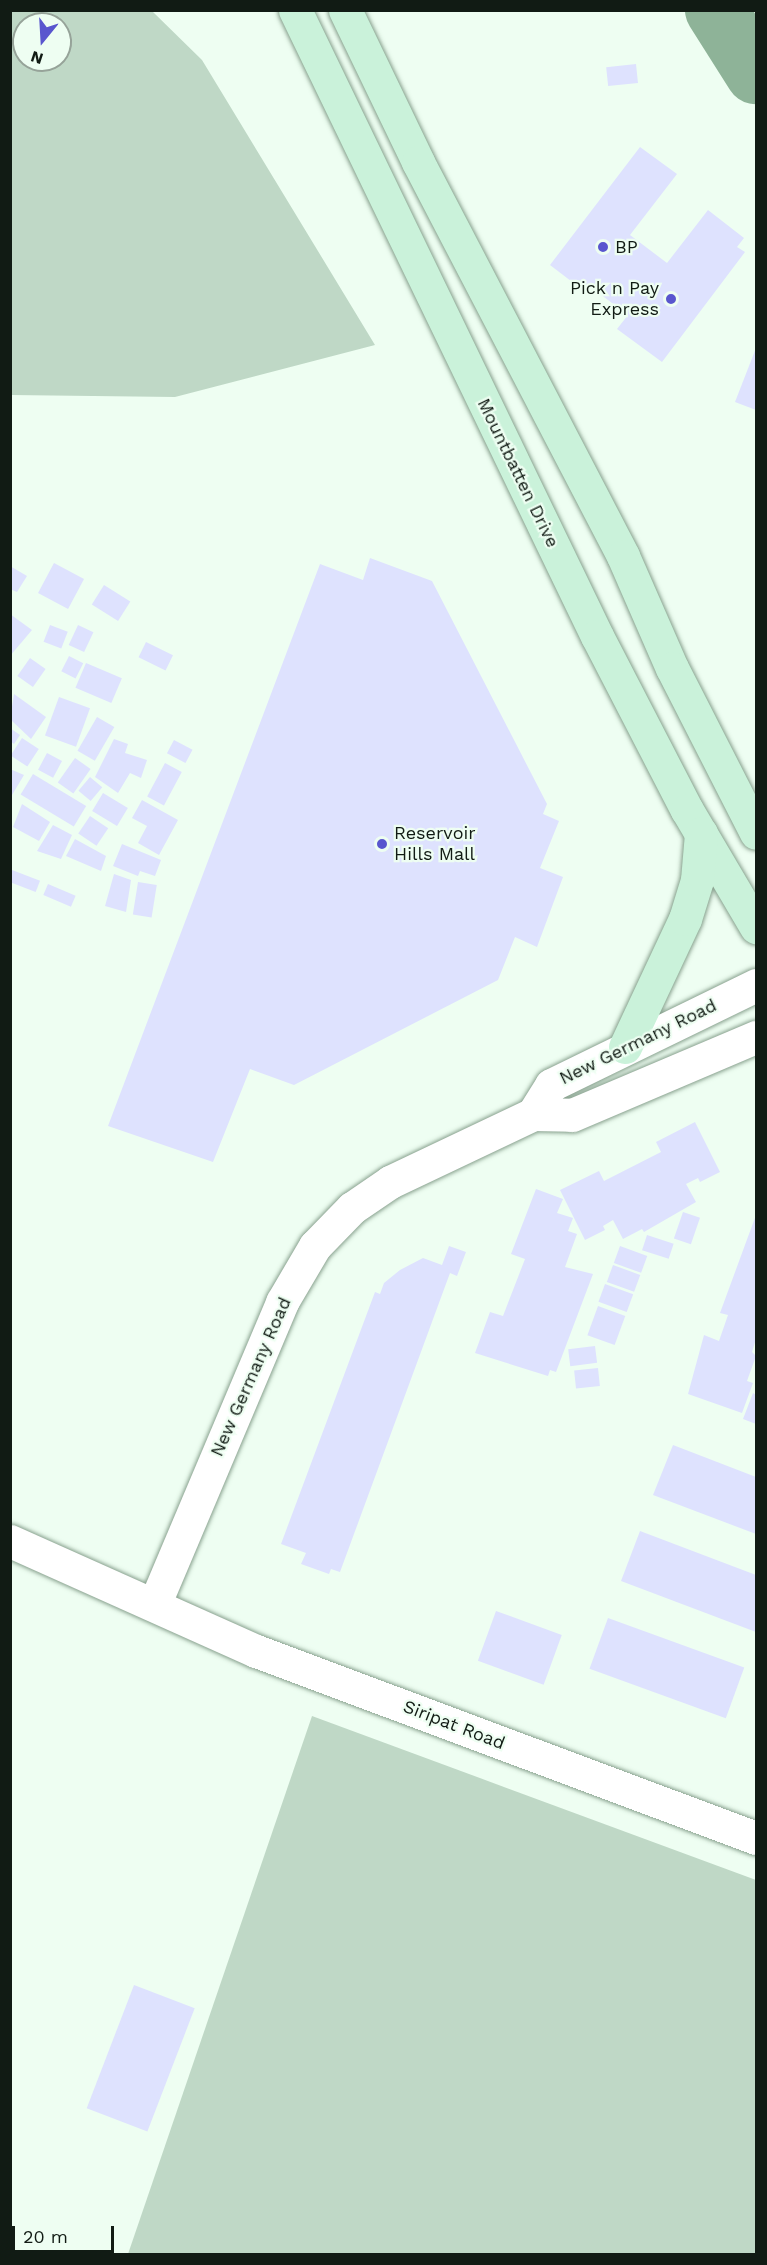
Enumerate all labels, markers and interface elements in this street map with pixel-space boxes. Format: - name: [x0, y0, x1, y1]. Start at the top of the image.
- north arrow: [12, 12, 72, 72]
- text: N: [28, 47, 45, 69]
- place label: BP: [615, 236, 638, 258]
- marker: BP: [596, 240, 610, 254]
- place label: Pick n Pay Express: [570, 278, 659, 320]
- marker: Pick n Pay Express: [664, 292, 678, 306]
- street label: Mountbatten Drive: [473, 395, 563, 551]
- place label: Reservoir Hills Mall: [394, 823, 476, 866]
- marker: Reservoir Hills Mall: [375, 837, 389, 851]
- street label: New Germany Road: [556, 994, 720, 1090]
- street label: New Germany Road: [206, 1294, 296, 1460]
- street label: Siripat Road: [400, 1696, 508, 1754]
- scale bar: [15, 2214, 117, 2252]
- text: 20 m: [23, 2226, 68, 2247]

